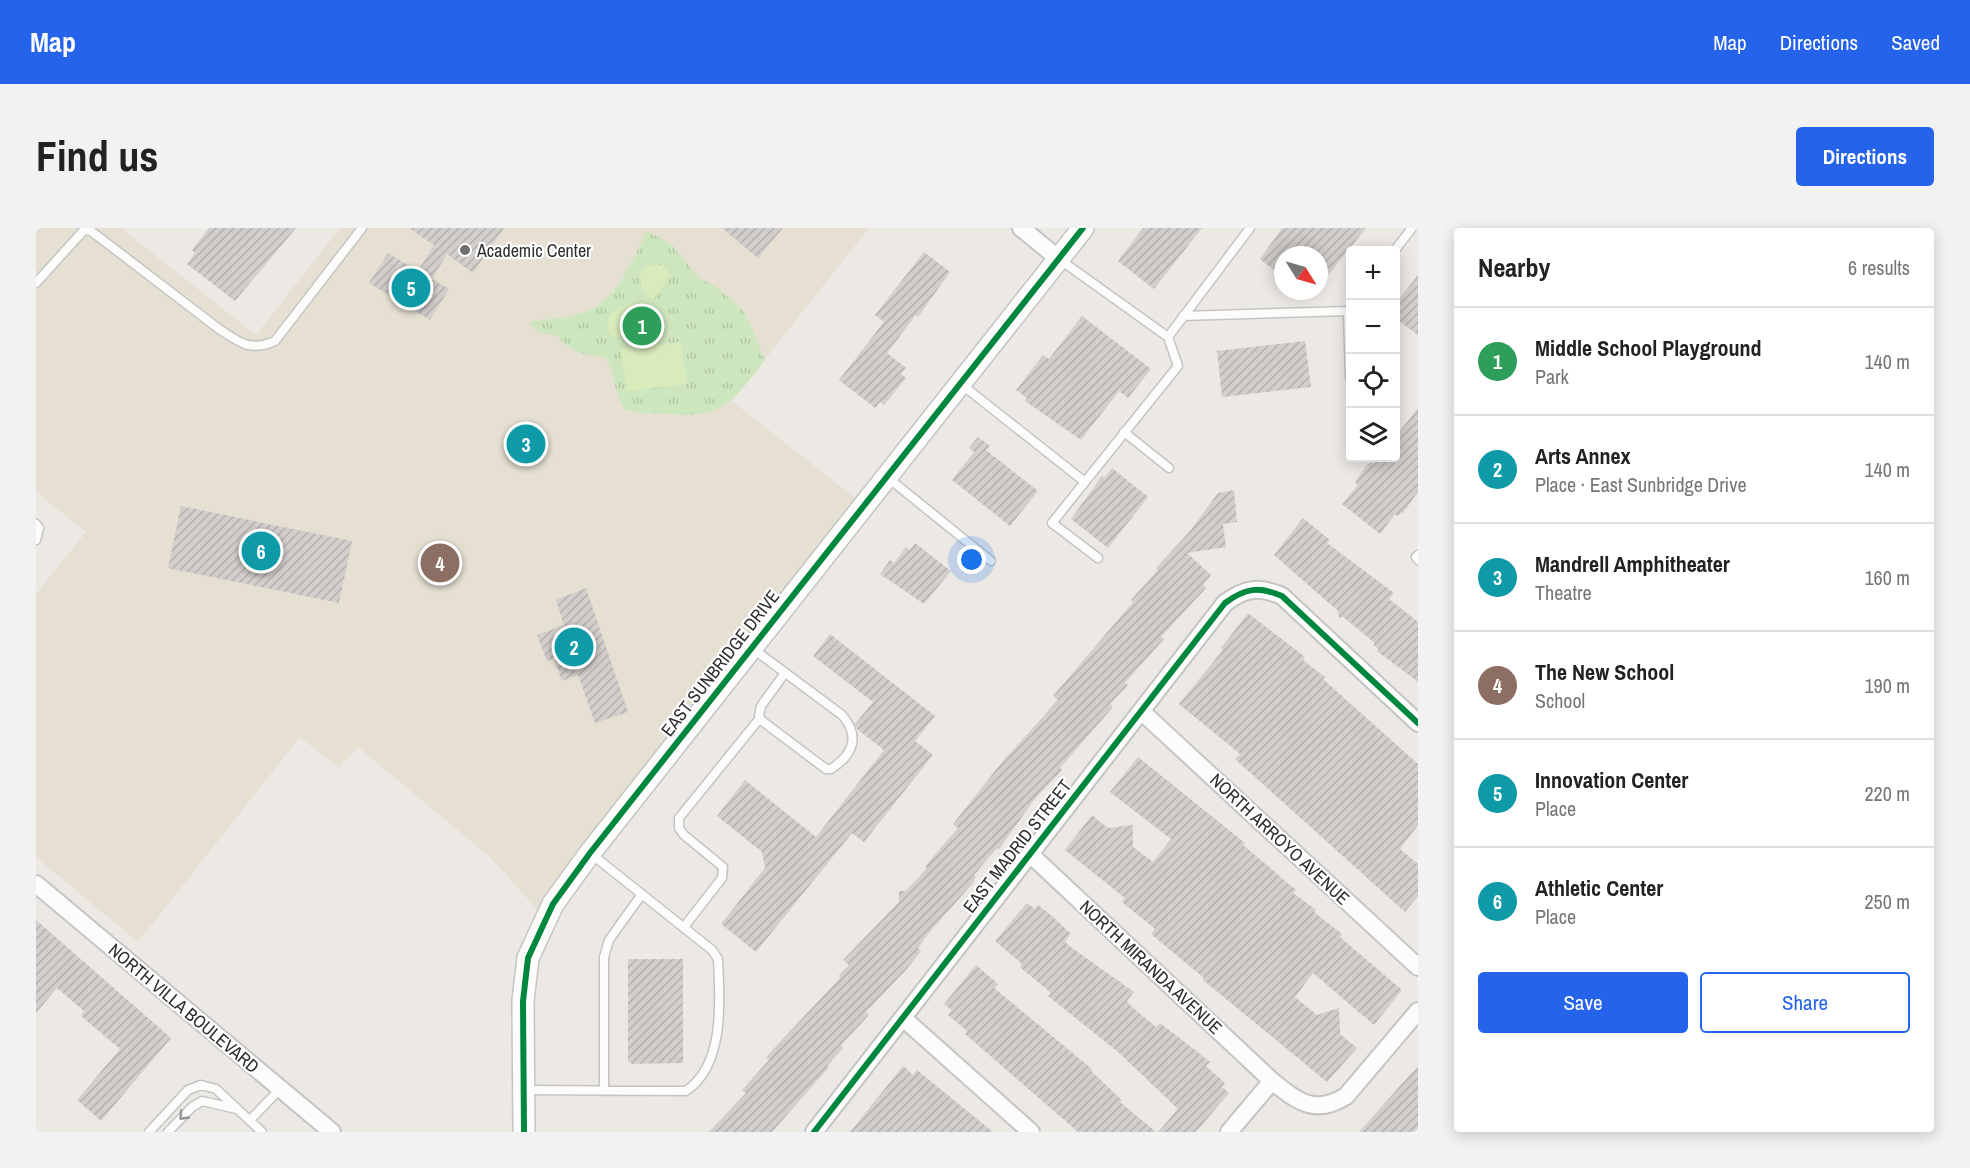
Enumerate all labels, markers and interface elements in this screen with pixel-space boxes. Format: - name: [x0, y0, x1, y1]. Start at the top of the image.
- text: Map: [30, 23, 76, 61]
- text: Map: [1713, 28, 1747, 57]
- text: Directions: [1780, 28, 1858, 57]
- text: Saved: [1891, 28, 1940, 57]
- button: Directions: [1796, 127, 1934, 186]
- text: Find us: [36, 128, 158, 184]
- place label: Academic Center: [476, 238, 591, 263]
- marker: Academic Center: [458, 243, 472, 257]
- north arrow: [1274, 246, 1328, 300]
- map controls: [1346, 246, 1400, 462]
- button: +: [1346, 246, 1400, 300]
- text: Nearby: [1478, 250, 1550, 285]
- text: 6 results: [1848, 254, 1910, 281]
- pin: 5: [392, 266, 430, 310]
- button: −: [1346, 300, 1400, 354]
- pin: 1: [622, 304, 662, 348]
- text: Middle School Playground: [1535, 333, 1762, 363]
- text: 1: [1493, 348, 1502, 375]
- text: 140 m: [1864, 348, 1910, 375]
- button: locate: [1346, 354, 1400, 408]
- text: Park: [1535, 363, 1569, 390]
- button: layers: [1346, 408, 1400, 462]
- pin: 3: [506, 422, 546, 466]
- text: Arts Annex: [1535, 441, 1631, 471]
- text: 2: [1493, 456, 1502, 483]
- text: 140 m: [1864, 456, 1910, 483]
- text: Place · East Sunbridge Drive: [1535, 471, 1747, 498]
- pin: 6: [242, 528, 280, 574]
- pin: 4: [420, 540, 460, 586]
- your location: [957, 545, 986, 574]
- text: Mandrell Amphitheater: [1535, 549, 1730, 579]
- text: 3: [1493, 564, 1502, 591]
- text: 160 m: [1864, 564, 1910, 591]
- text: Theatre: [1535, 579, 1592, 606]
- street label: EAST SUNBRIDGE DRIVE: [655, 585, 785, 741]
- pin: 2: [554, 624, 594, 670]
- text: The New School: [1535, 657, 1674, 687]
- text: 4: [1493, 672, 1502, 699]
- text: 190 m: [1864, 672, 1910, 699]
- text: School: [1535, 687, 1585, 714]
- text: Innovation Center: [1535, 765, 1688, 795]
- street label: NORTH ARROYO AVENUE: [1205, 768, 1355, 910]
- street label: EAST MADRID STREET: [957, 774, 1077, 918]
- text: 5: [1493, 780, 1502, 807]
- text: 220 m: [1864, 780, 1910, 807]
- text: Place: [1535, 795, 1576, 822]
- text: Athletic Center: [1535, 873, 1663, 903]
- text: 6: [1493, 888, 1502, 915]
- text: 250 m: [1864, 888, 1910, 915]
- street label: NORTH MIRANDA AVENUE: [1074, 894, 1228, 1040]
- text: Place: [1535, 903, 1576, 930]
- street label: NORTH VILLA BOULEVARD: [103, 937, 265, 1079]
- button: Save: [1478, 972, 1688, 1033]
- button: Share: [1700, 972, 1910, 1033]
- one-way arrow: [180, 1108, 191, 1119]

